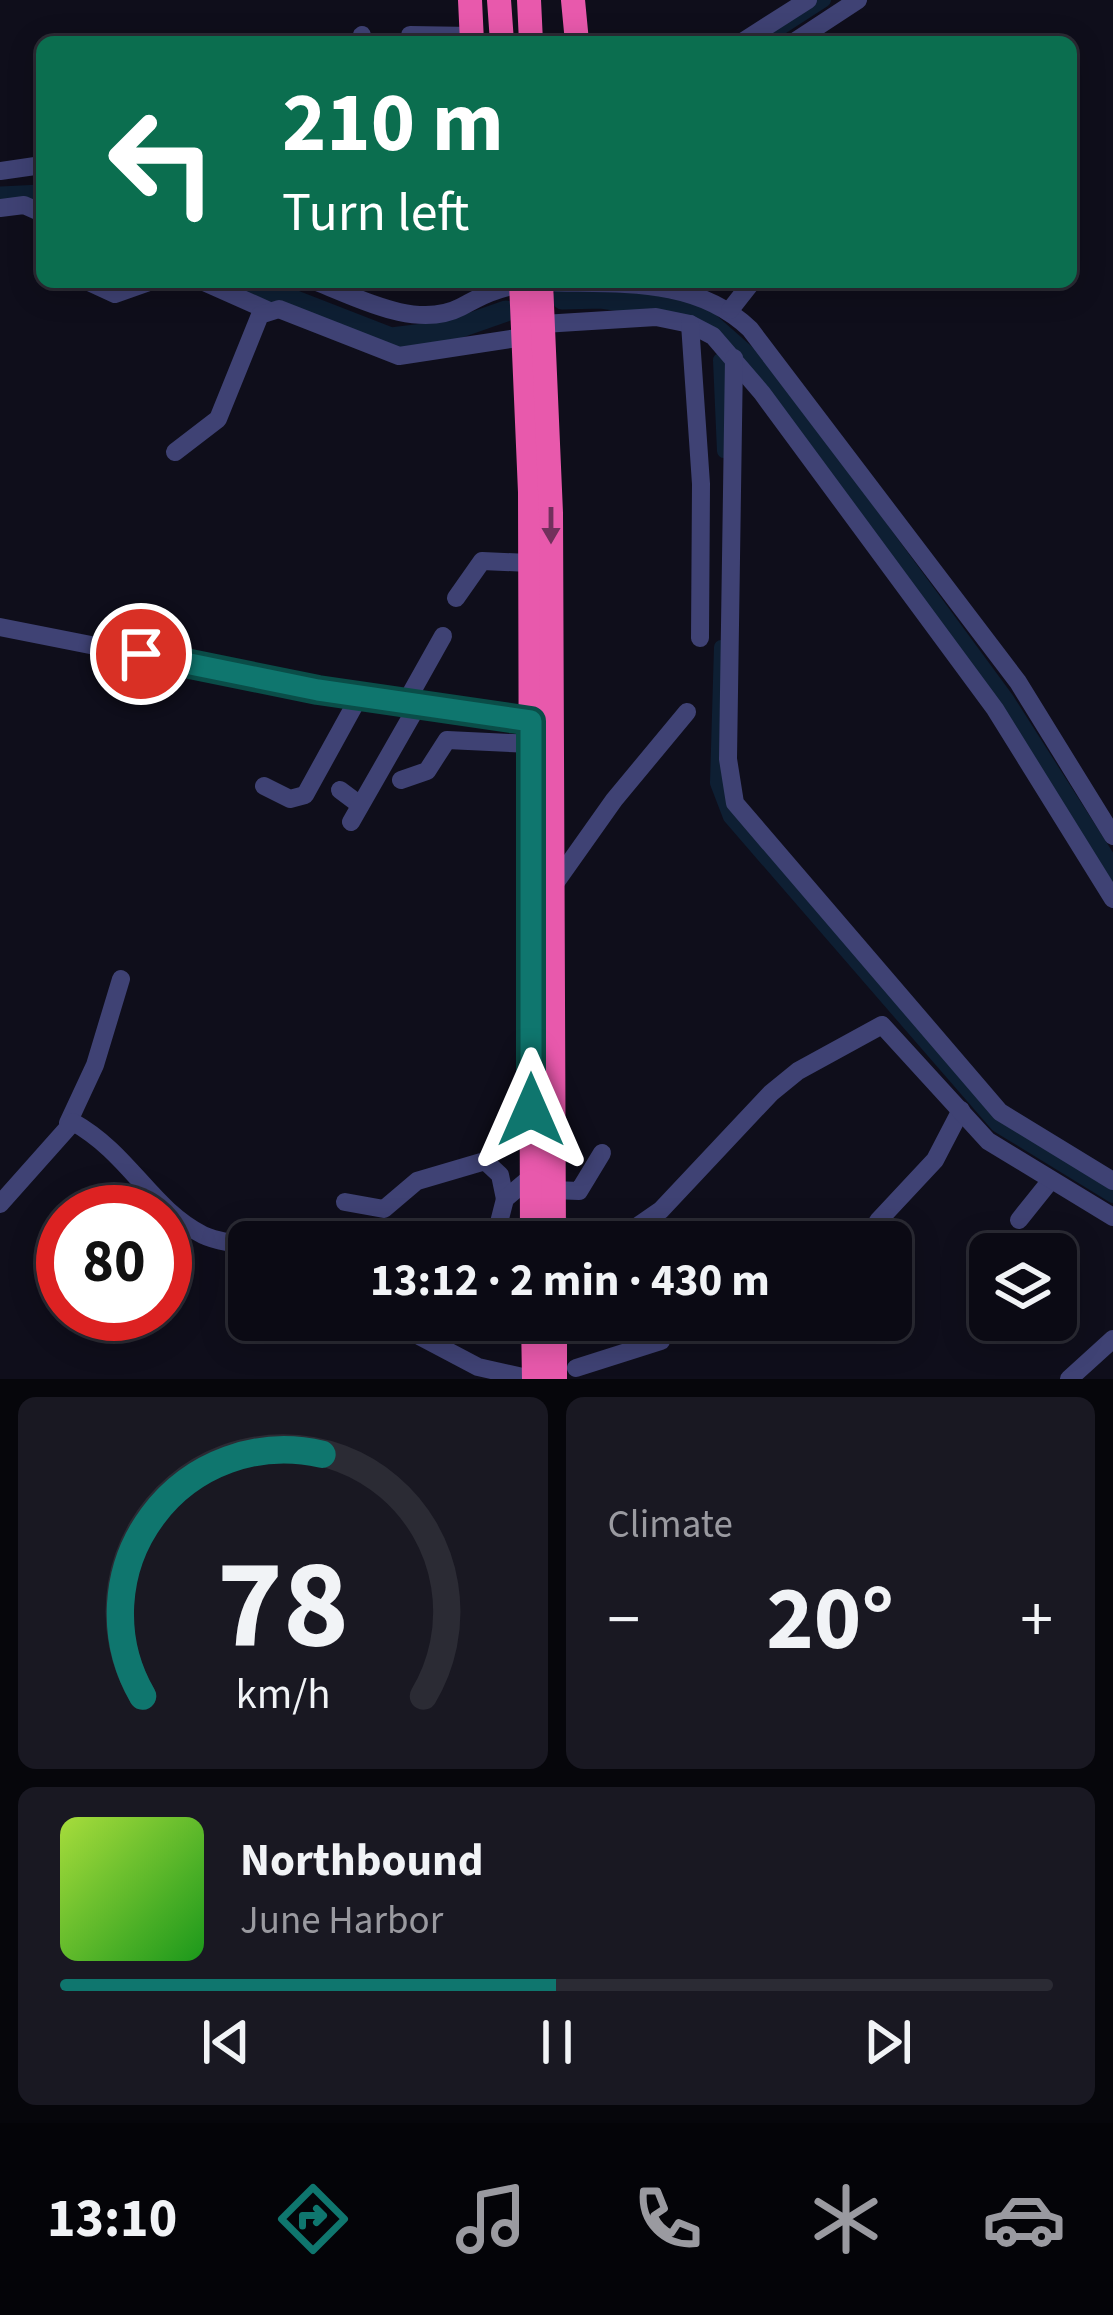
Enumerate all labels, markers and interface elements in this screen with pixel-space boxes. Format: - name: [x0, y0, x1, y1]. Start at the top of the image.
- text: 210 m: [282, 64, 504, 184]
- icon: left: [84, 84, 240, 240]
- text: Turn left: [282, 175, 469, 252]
- one-way arrow: [541, 507, 561, 545]
- pin: [90, 603, 192, 705]
- icon: arrive: [108, 621, 174, 687]
- position arrow: [468, 1047, 594, 1173]
- speed limit sign: 80: [36, 1185, 192, 1341]
- map controls: [969, 1233, 1077, 1341]
- button: layers: [969, 1233, 1077, 1341]
- text: 13:12 · 2 min · 430 m: [370, 1249, 770, 1313]
- text: Climate: [608, 1497, 733, 1553]
- text: 78: [217, 1517, 349, 1695]
- text: 20°: [766, 1556, 894, 1684]
- text: −: [608, 1573, 640, 1667]
- text: +: [1020, 1573, 1053, 1667]
- text: km/h: [235, 1664, 330, 1725]
- text: Northbound: [240, 1829, 484, 1893]
- text: June Harbor: [240, 1893, 443, 1949]
- icon: previous: [193, 2009, 259, 2075]
- icon: pause: [524, 2009, 590, 2075]
- icon: next: [855, 2009, 921, 2075]
- icon: directions: [271, 2177, 355, 2261]
- icon: music: [449, 2177, 533, 2261]
- icon: phone: [626, 2177, 710, 2261]
- icon: climate: [804, 2177, 888, 2261]
- icon: car: [982, 2177, 1066, 2261]
- text: 13:10: [47, 2181, 177, 2258]

